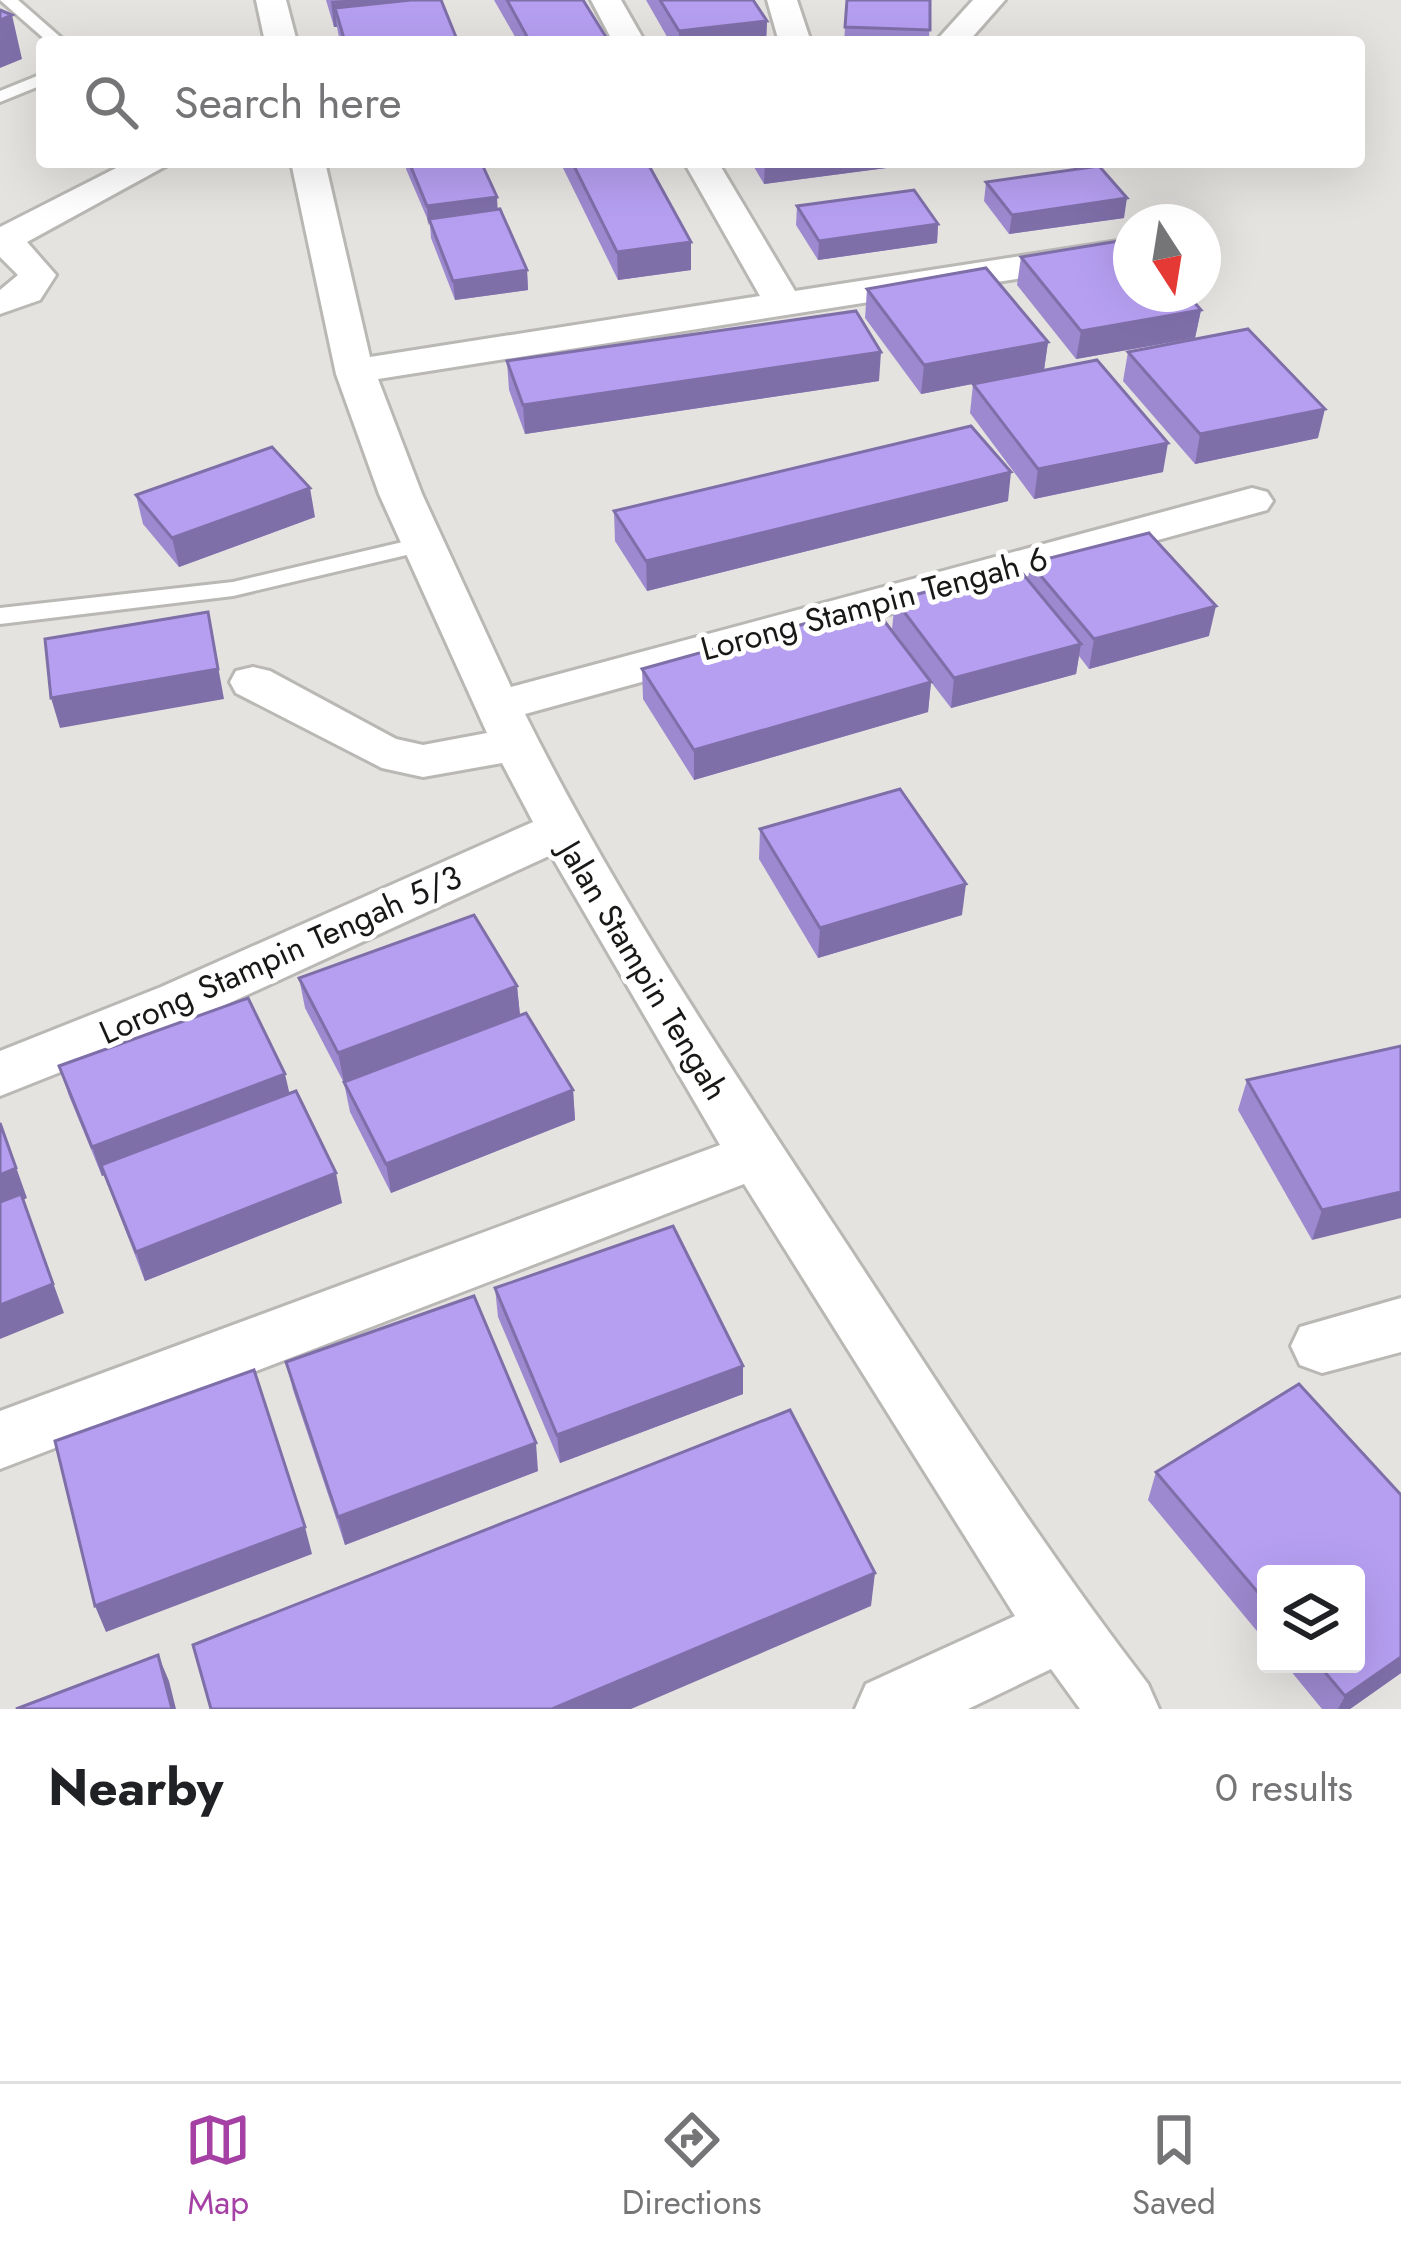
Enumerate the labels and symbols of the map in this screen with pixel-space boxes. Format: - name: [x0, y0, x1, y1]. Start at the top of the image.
- north arrow: [1113, 204, 1221, 312]
- street label: Lorong Stampin Tengah 6: [696, 535, 1053, 672]
- street label: Jalan Stampin Tengah: [545, 828, 740, 1109]
- street label: Lorong Stampin Tengah 5/3: [92, 853, 469, 1056]

